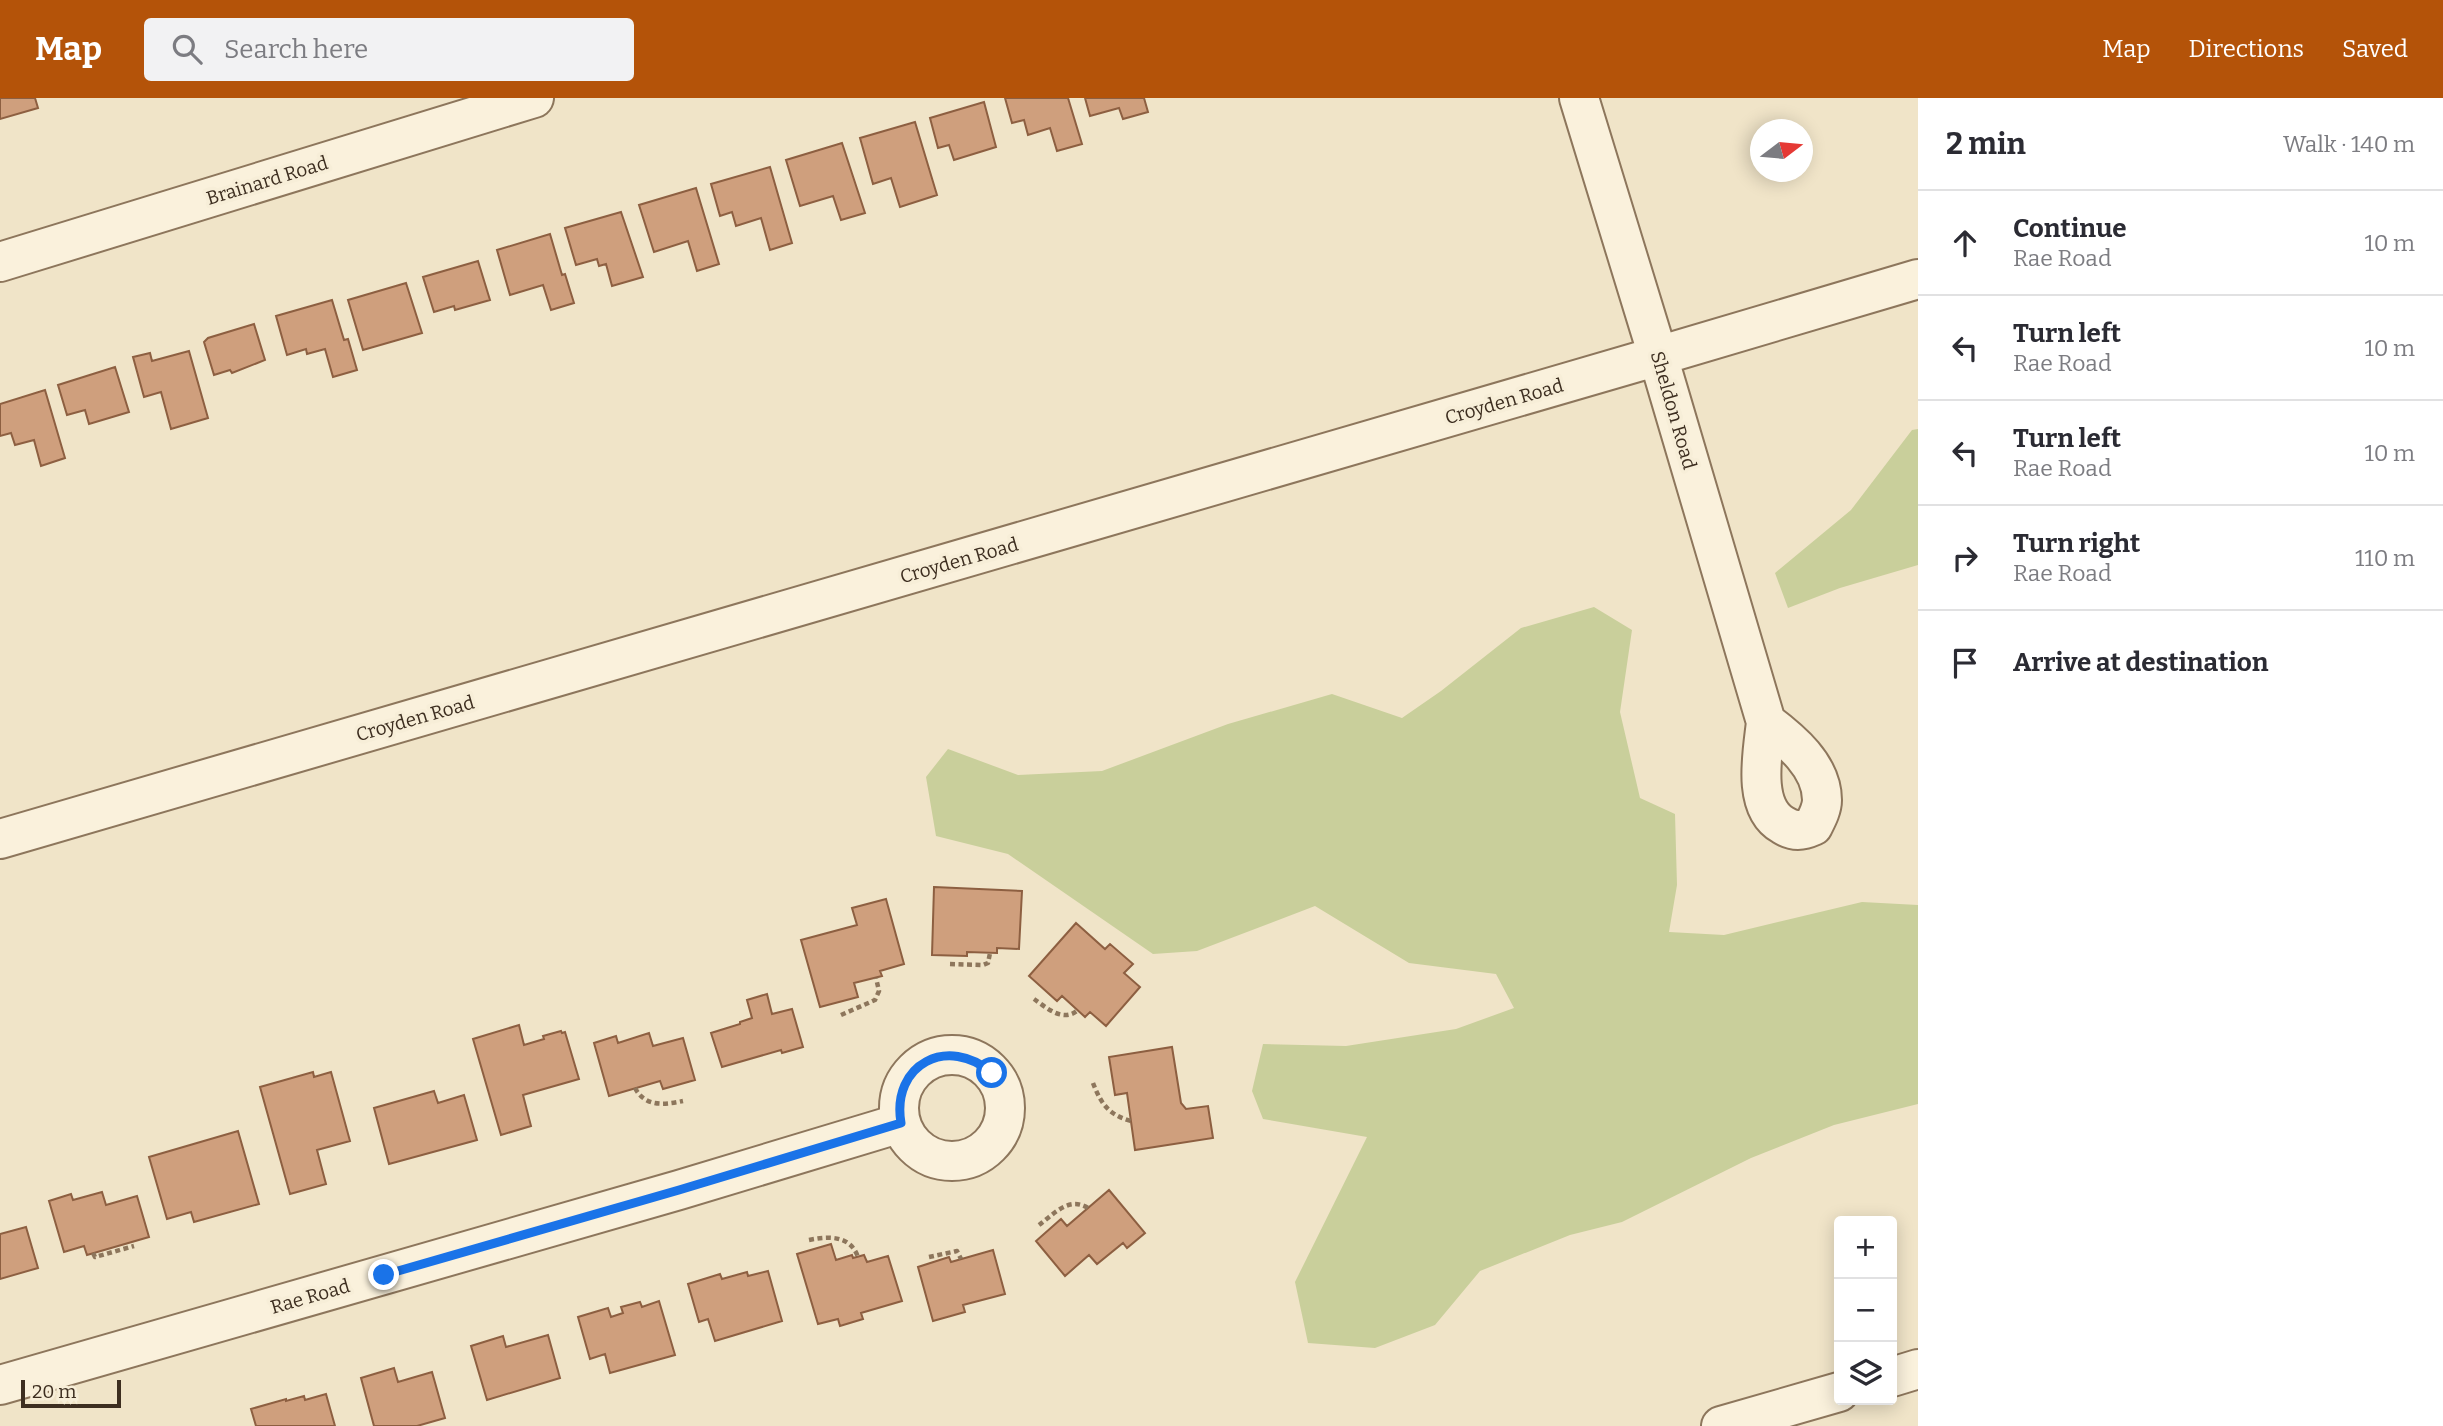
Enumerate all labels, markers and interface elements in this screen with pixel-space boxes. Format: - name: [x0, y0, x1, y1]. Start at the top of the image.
- search box: [144, 18, 634, 81]
- text: Map: [35, 29, 102, 69]
- icon: search: [168, 30, 206, 68]
- text: Search here: [224, 34, 368, 65]
- text: Map: [2102, 35, 2151, 63]
- text: Directions: [2189, 35, 2304, 63]
- text: Saved: [2342, 35, 2408, 63]
- north arrow: [1750, 119, 1813, 182]
- text: 2 min: [1946, 126, 2026, 162]
- text: Walk · 140 m: [2283, 130, 2415, 158]
- street label: Brainard Road: [204, 151, 331, 210]
- text: Continue: [2013, 213, 2127, 244]
- icon: ahead: [1946, 224, 1984, 262]
- text: 10 m: [2364, 229, 2415, 257]
- text: Rae Road: [2013, 244, 2112, 272]
- text: Turn left: [2013, 318, 2121, 349]
- icon: left: [1946, 329, 1984, 367]
- text: 10 m: [2364, 334, 2415, 362]
- street label: Sheldon Road: [1646, 348, 1701, 472]
- text: Rae Road: [2013, 349, 2112, 377]
- street label: Croyden Road: [1442, 374, 1566, 429]
- text: Turn left: [2013, 423, 2121, 454]
- icon: left: [1946, 434, 1984, 472]
- text: 10 m: [2364, 439, 2415, 467]
- text: Rae Road: [2013, 454, 2112, 482]
- text: Turn right: [2013, 528, 2140, 559]
- street label: Croyden Road: [897, 533, 1021, 588]
- icon: right: [1946, 539, 1984, 577]
- text: 110 m: [2355, 544, 2415, 572]
- text: Rae Road: [2013, 559, 2112, 587]
- icon: arrive: [1946, 644, 1984, 682]
- text: Arrive at destination: [2013, 647, 2268, 678]
- street label: Croyden Road: [353, 691, 477, 746]
- route start: [976, 1057, 1007, 1088]
- map controls: [1834, 1216, 1897, 1405]
- button: +: [1834, 1216, 1897, 1279]
- route end: [368, 1259, 399, 1290]
- street label: Rae Road: [268, 1274, 352, 1319]
- button: −: [1834, 1279, 1897, 1342]
- button: layers: [1834, 1342, 1897, 1405]
- scale bar: [21, 1377, 121, 1409]
- text: 20 m: [32, 1380, 76, 1403]

